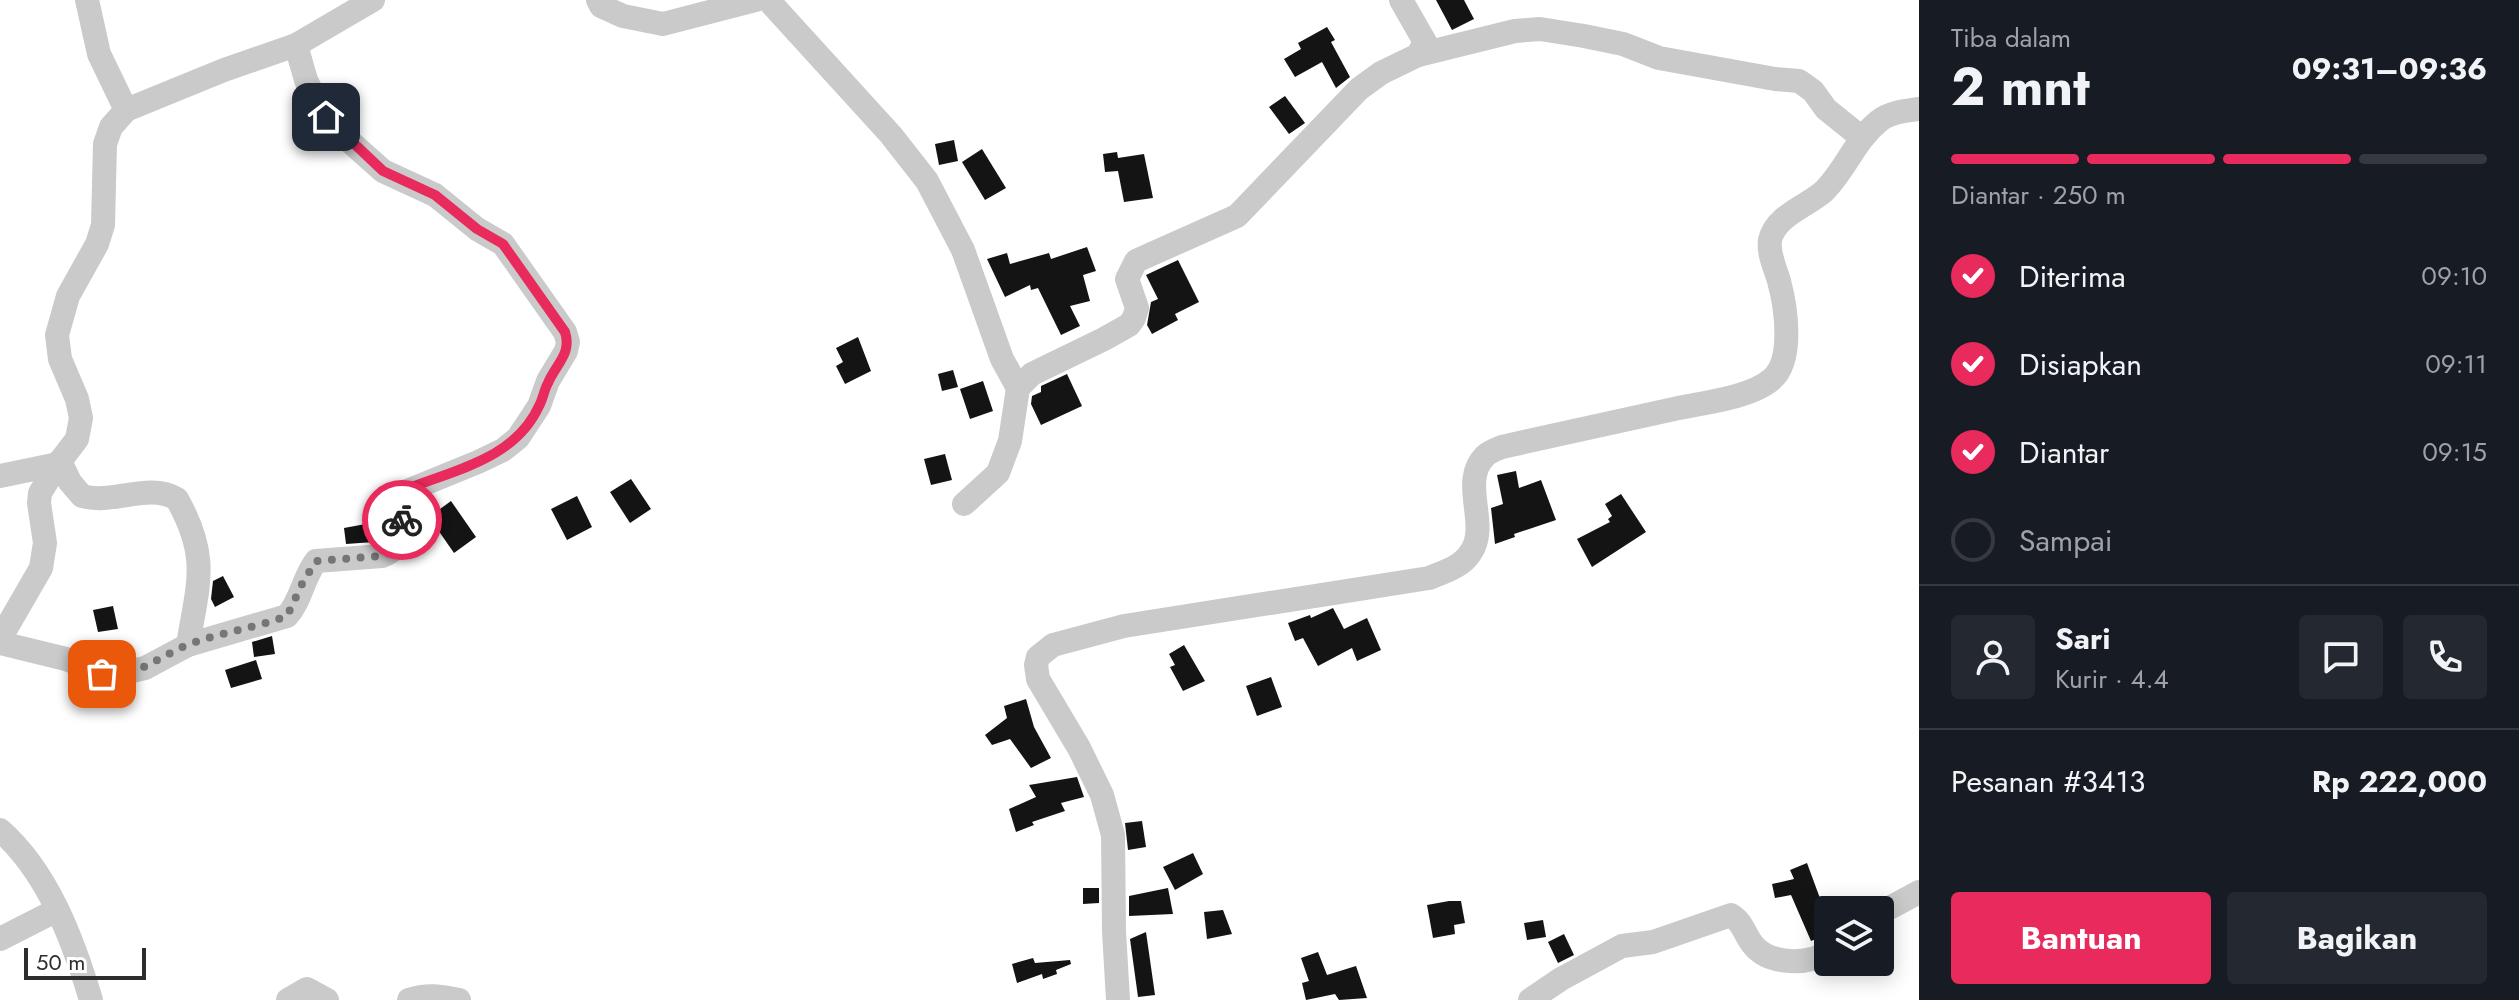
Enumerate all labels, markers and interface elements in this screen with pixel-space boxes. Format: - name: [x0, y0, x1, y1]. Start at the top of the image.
- text: Tiba dalam: [1951, 19, 2071, 57]
- text: 09:31–09:36: [2292, 47, 2487, 90]
- text: 2 mnt: [1951, 49, 2090, 125]
- pin: [292, 83, 360, 151]
- icon: home: [304, 95, 348, 139]
- text: Diantar · 250 m: [1951, 176, 2126, 214]
- icon: check: [1951, 254, 1995, 298]
- text: Diterima: [2019, 255, 2126, 298]
- text: 09:10: [2421, 257, 2487, 295]
- icon: check: [1951, 342, 1995, 386]
- text: Disiapkan: [2019, 343, 2142, 386]
- text: 09:11: [2425, 345, 2487, 383]
- icon: check: [1951, 430, 1995, 474]
- text: Diantar: [2019, 431, 2109, 474]
- text: 09:15: [2422, 433, 2487, 471]
- courier: [362, 480, 442, 560]
- icon: bike: [380, 498, 424, 542]
- text: Sampai: [2019, 519, 2113, 562]
- button: person: [1951, 615, 2035, 699]
- button: chat: [2299, 615, 2383, 699]
- button: phone: [2403, 615, 2487, 699]
- text: Sari: [2055, 617, 2111, 660]
- pin: [68, 640, 136, 708]
- icon: bag: [80, 652, 124, 696]
- text: Kurir · 4.4: [2055, 660, 2169, 698]
- text: Pesanan #3413: [1951, 760, 2145, 803]
- text: Rp 222,000: [2312, 760, 2487, 803]
- button: Bantuan: [1951, 892, 2211, 984]
- button: Bagikan: [2227, 892, 2487, 984]
- map controls: [1814, 896, 1894, 976]
- button: layers: [1814, 896, 1894, 976]
- scale bar: [24, 944, 146, 980]
- text: 50 m: [36, 946, 85, 978]

